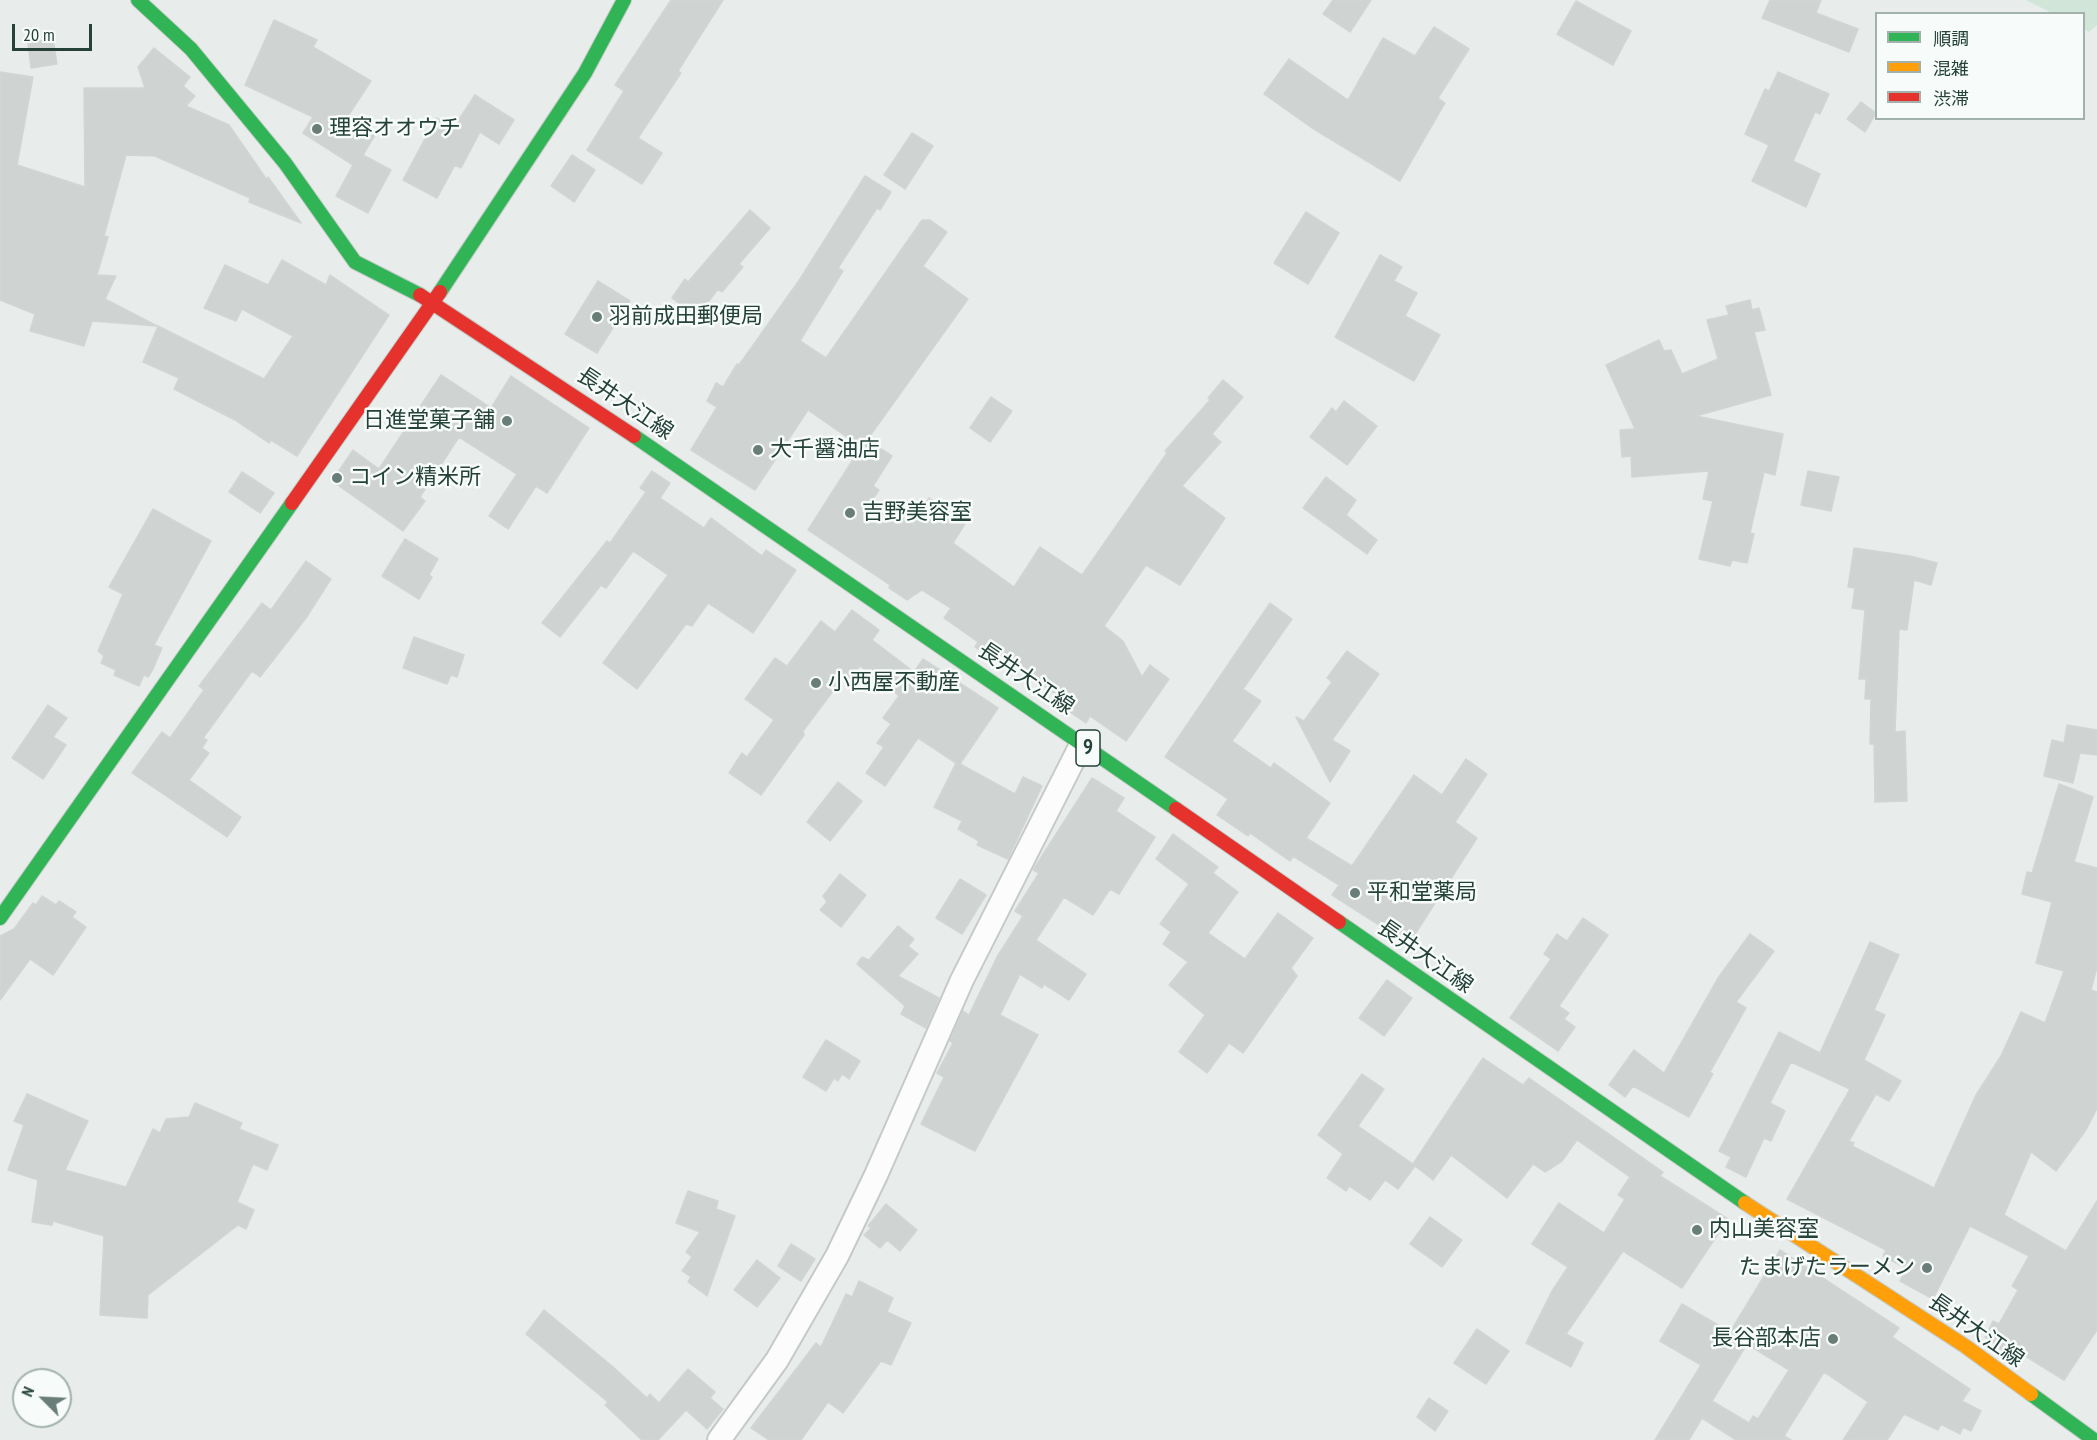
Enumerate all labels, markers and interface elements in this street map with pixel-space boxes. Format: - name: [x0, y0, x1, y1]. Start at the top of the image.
- scale bar: [15, 12, 94, 50]
- legend: [1875, 12, 2085, 120]
- text: 20 m: [23, 23, 55, 46]
- text: 順調: [1933, 27, 1969, 50]
- text: 混雑: [1933, 57, 1969, 80]
- text: 渋滞: [1933, 87, 1969, 110]
- place label: 理容オオウチ: [329, 116, 461, 142]
- marker: 理容オオウチ: [310, 122, 324, 136]
- place label: 羽前成田郵便局: [609, 304, 763, 330]
- marker: 羽前成田郵便局: [590, 310, 604, 324]
- street label: 長井大江線: [572, 362, 678, 446]
- place label: 日進堂菓子舗: [363, 408, 495, 434]
- marker: 日進堂菓子舗: [500, 414, 514, 428]
- place label: 大千醤油店: [770, 437, 880, 463]
- marker: 大千醤油店: [751, 443, 765, 457]
- place label: コイン精米所: [349, 465, 481, 491]
- marker: コイン精米所: [330, 471, 344, 485]
- place label: 吉野美容室: [862, 500, 972, 526]
- marker: 吉野美容室: [843, 506, 857, 520]
- street label: 長井大江線: [973, 637, 1079, 721]
- place label: 小西屋不動産: [828, 670, 960, 696]
- marker: 小西屋不動産: [809, 676, 823, 690]
- road number: 9: [1076, 730, 1100, 766]
- place label: 平和堂薬局: [1367, 880, 1477, 906]
- marker: 平和堂薬局: [1348, 886, 1362, 900]
- street label: 長井大江線: [1372, 915, 1478, 999]
- place label: 内山美容室: [1709, 1217, 1819, 1243]
- marker: 内山美容室: [1690, 1223, 1704, 1237]
- place label: たまげたラーメン: [1739, 1255, 1915, 1281]
- marker: たまげたラーメン: [1920, 1261, 1934, 1275]
- street label: 長井大江線: [1923, 1289, 2029, 1373]
- place label: 長谷部本店: [1711, 1326, 1821, 1352]
- marker: 長谷部本店: [1826, 1332, 1840, 1346]
- north arrow: [12, 1368, 72, 1428]
- text: N: [16, 1383, 38, 1400]

